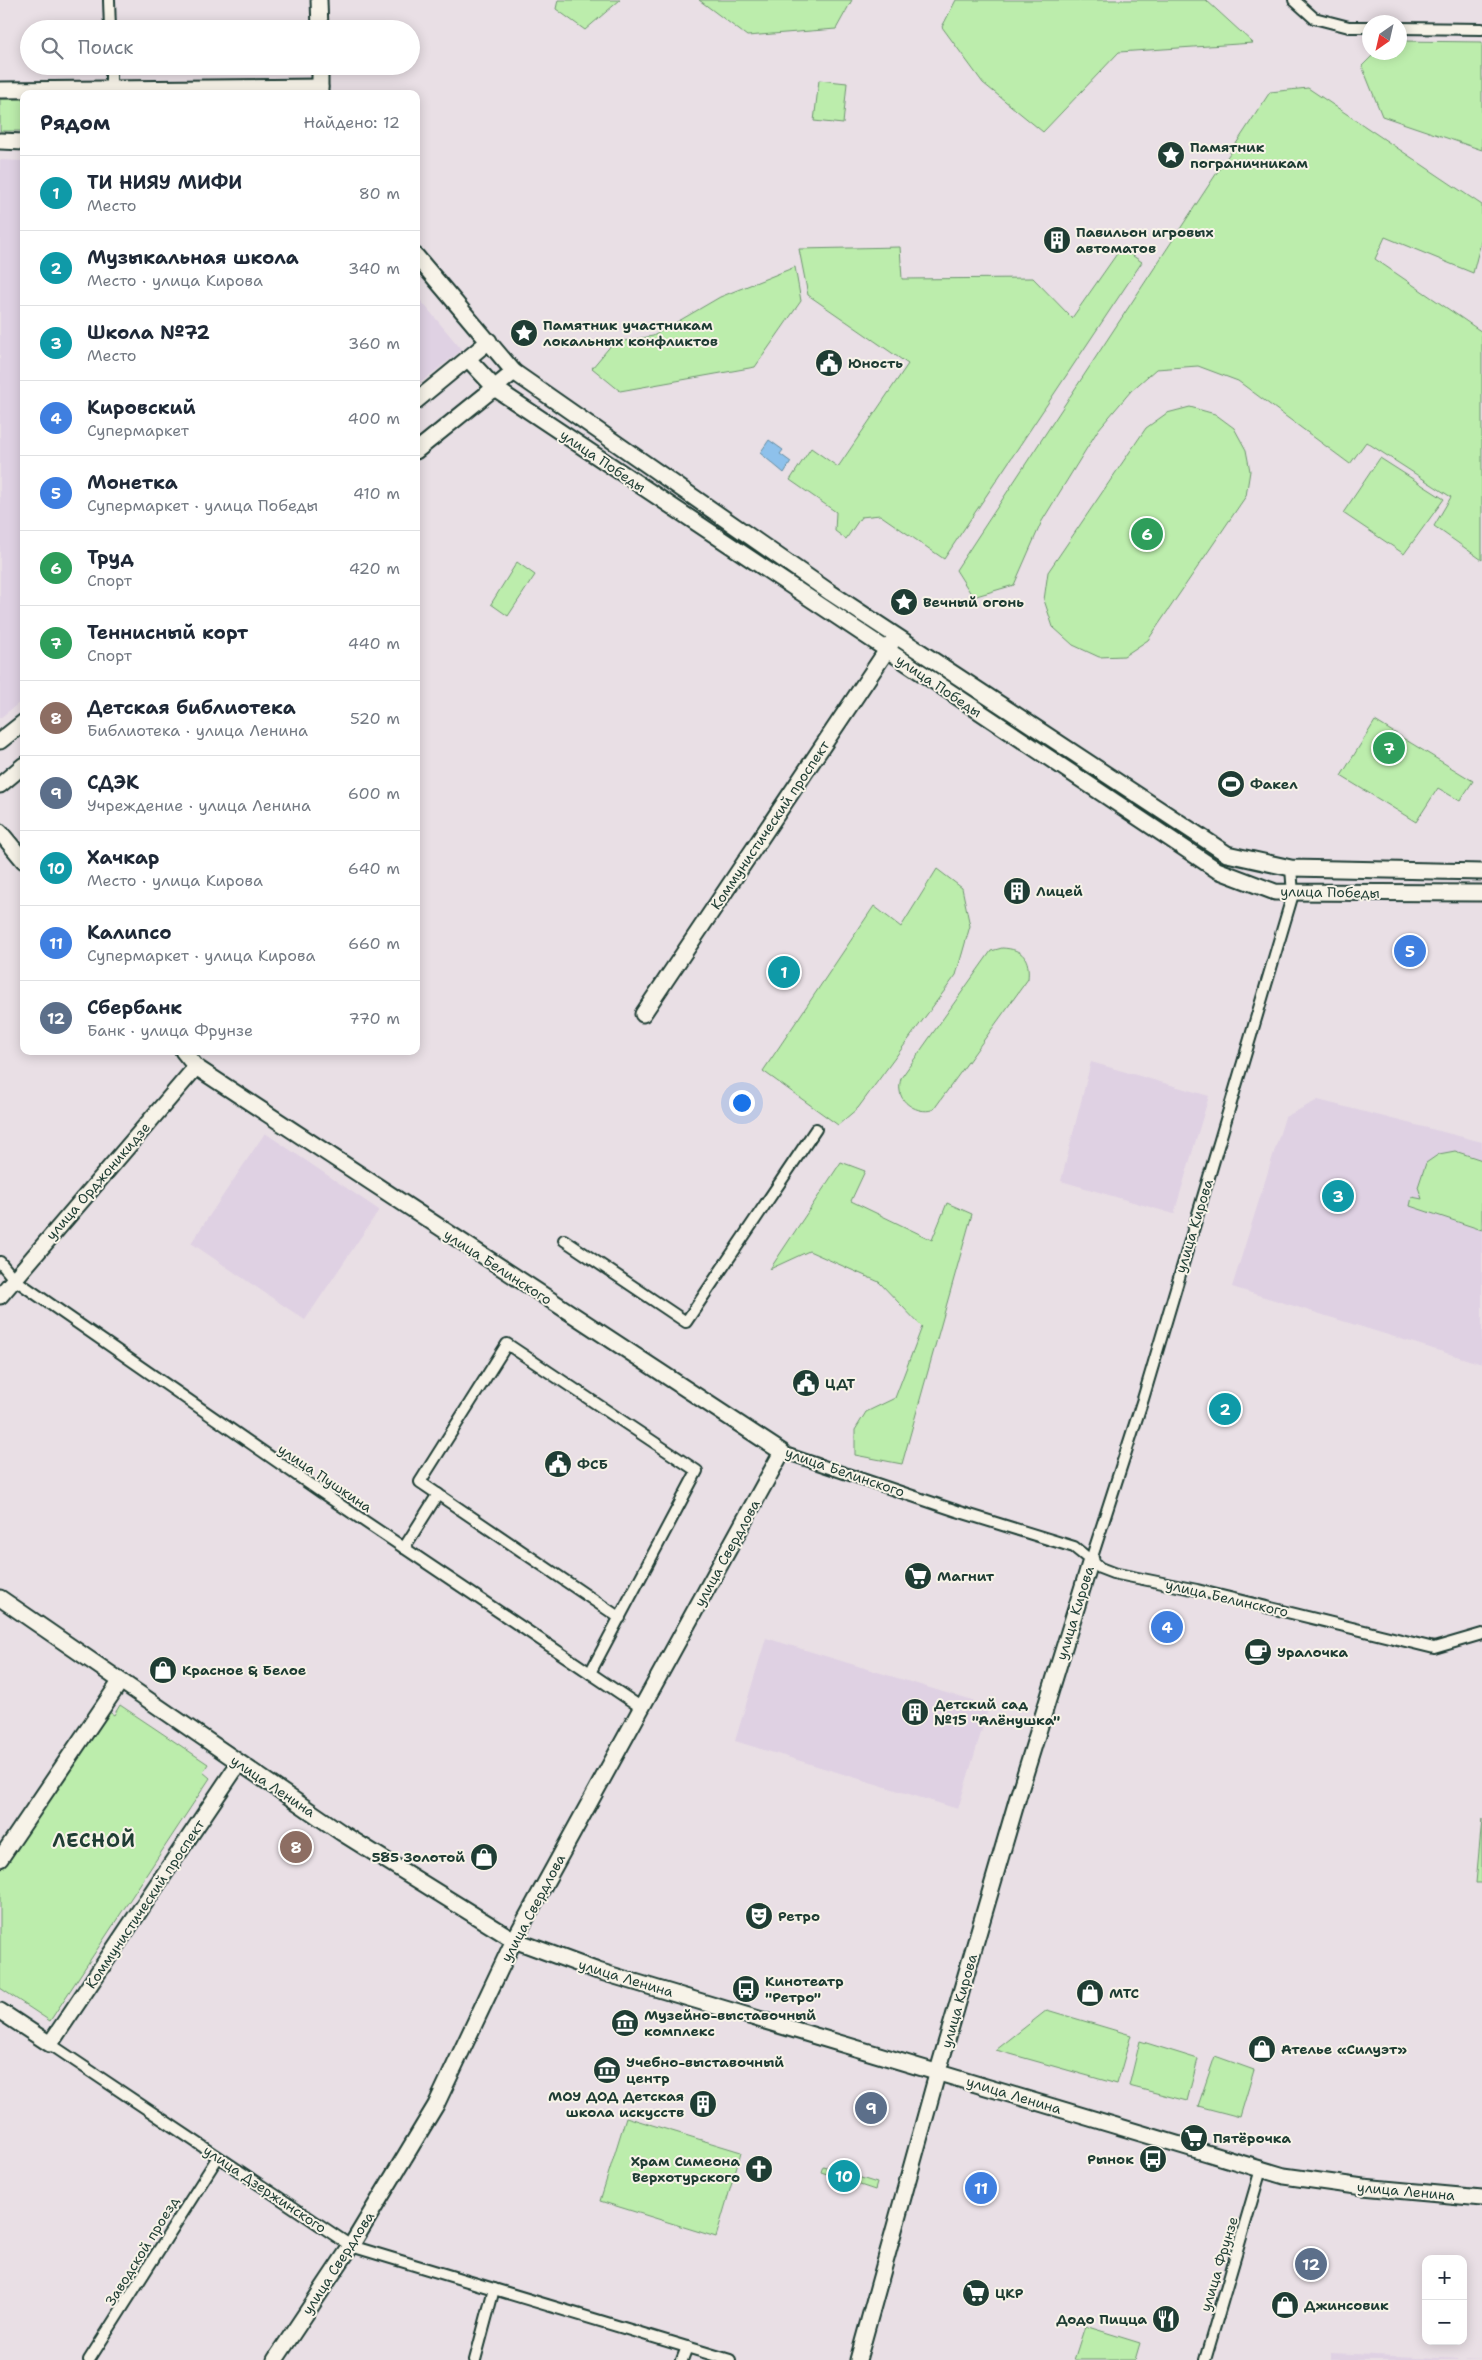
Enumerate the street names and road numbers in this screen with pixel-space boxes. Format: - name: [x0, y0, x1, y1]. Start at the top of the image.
- street label: улица Победы: [557, 426, 649, 496]
- street label: улица Победы: [893, 651, 985, 721]
- street label: Коммунистический проспект: [707, 736, 834, 913]
- street label: улица Победы: [1280, 882, 1380, 902]
- street label: улица Орджоникидзе: [42, 1118, 154, 1244]
- street label: улица Кирова: [1171, 1177, 1217, 1275]
- street label: улица Белинского: [441, 1225, 555, 1309]
- street label: улица Пушкина: [274, 1440, 376, 1516]
- street label: улица Белинского: [783, 1443, 907, 1501]
- street label: улица Свердлова: [690, 1496, 764, 1610]
- street label: улица Кирова: [1052, 1564, 1098, 1662]
- street label: улица Белинского: [1164, 1575, 1290, 1621]
- street label: улица Ленина: [227, 1751, 319, 1821]
- street label: Коммунистический проспект: [82, 1815, 209, 1992]
- street label: улица Свердлова: [497, 1851, 569, 1965]
- street label: улица Кирова: [937, 1952, 981, 2050]
- street label: улица Ленина: [576, 1955, 676, 2001]
- street label: улица Ленина: [964, 2072, 1064, 2118]
- street label: улица Дзержинского: [200, 2141, 330, 2237]
- street label: улица Ленина: [1356, 2178, 1456, 2204]
- street label: Заводской проезд: [101, 2193, 183, 2309]
- street label: улица Свердлова: [298, 2208, 378, 2318]
- street label: улица Фрунзе: [1196, 2214, 1242, 2314]

